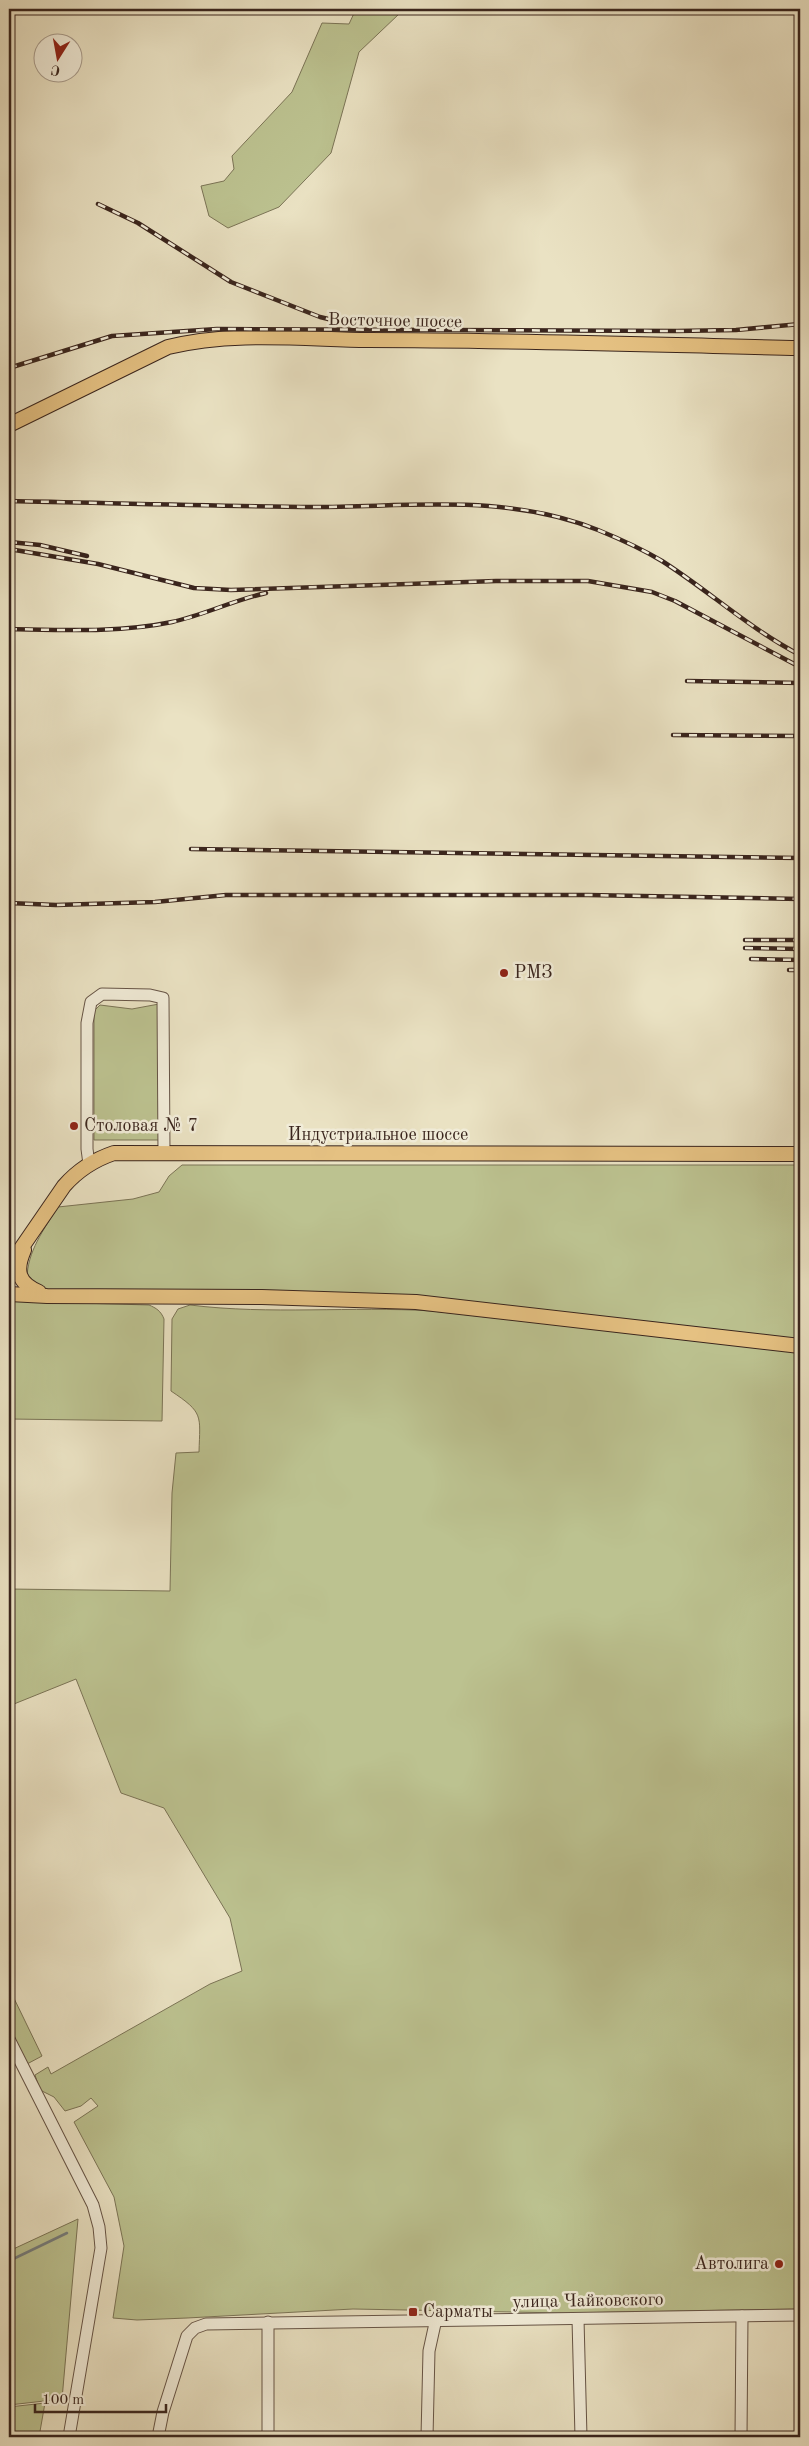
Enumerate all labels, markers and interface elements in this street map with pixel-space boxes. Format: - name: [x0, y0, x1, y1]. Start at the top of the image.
- north arrow: [32, 32, 82, 82]
- text: С: [50, 62, 62, 78]
- street label: Восточное шоссе: [328, 311, 462, 331]
- place label: РМЗ: [514, 964, 553, 982]
- marker: РМЗ: [498, 967, 510, 979]
- place label: Столовая № 7: [84, 1117, 198, 1135]
- marker: Столовая № 7: [68, 1120, 80, 1132]
- street label: Индустриальное шоссе: [288, 1126, 468, 1144]
- place label: Автолига: [694, 2255, 769, 2273]
- marker: Автолига: [773, 2258, 785, 2270]
- street label: улица Чайковского: [512, 2291, 664, 2311]
- place label: Сарматы: [423, 2303, 493, 2321]
- marker: Сарматы: [407, 2306, 419, 2318]
- scale bar: [35, 2381, 166, 2413]
- text: 100 m: [42, 2393, 84, 2408]

